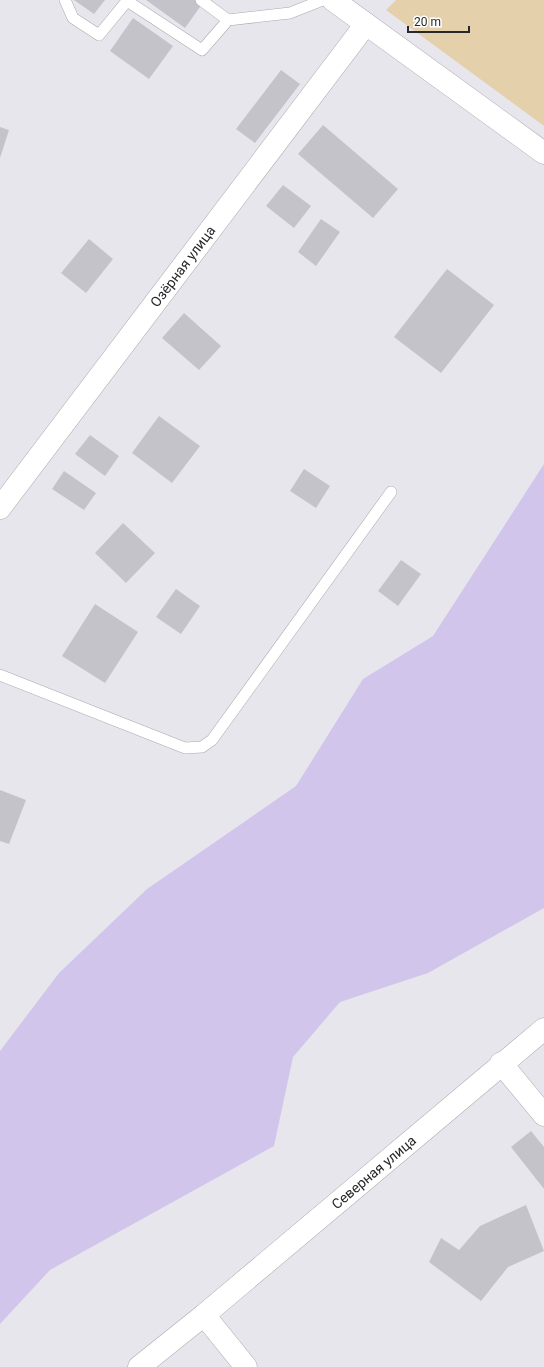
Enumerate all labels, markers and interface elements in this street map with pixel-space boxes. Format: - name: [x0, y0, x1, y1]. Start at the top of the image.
- scale bar: [408, 8, 469, 34]
- text: 20 m: [414, 15, 441, 29]
- street label: Озёрная улица: [147, 223, 219, 310]
- street label: Северная улица: [328, 1132, 419, 1212]

